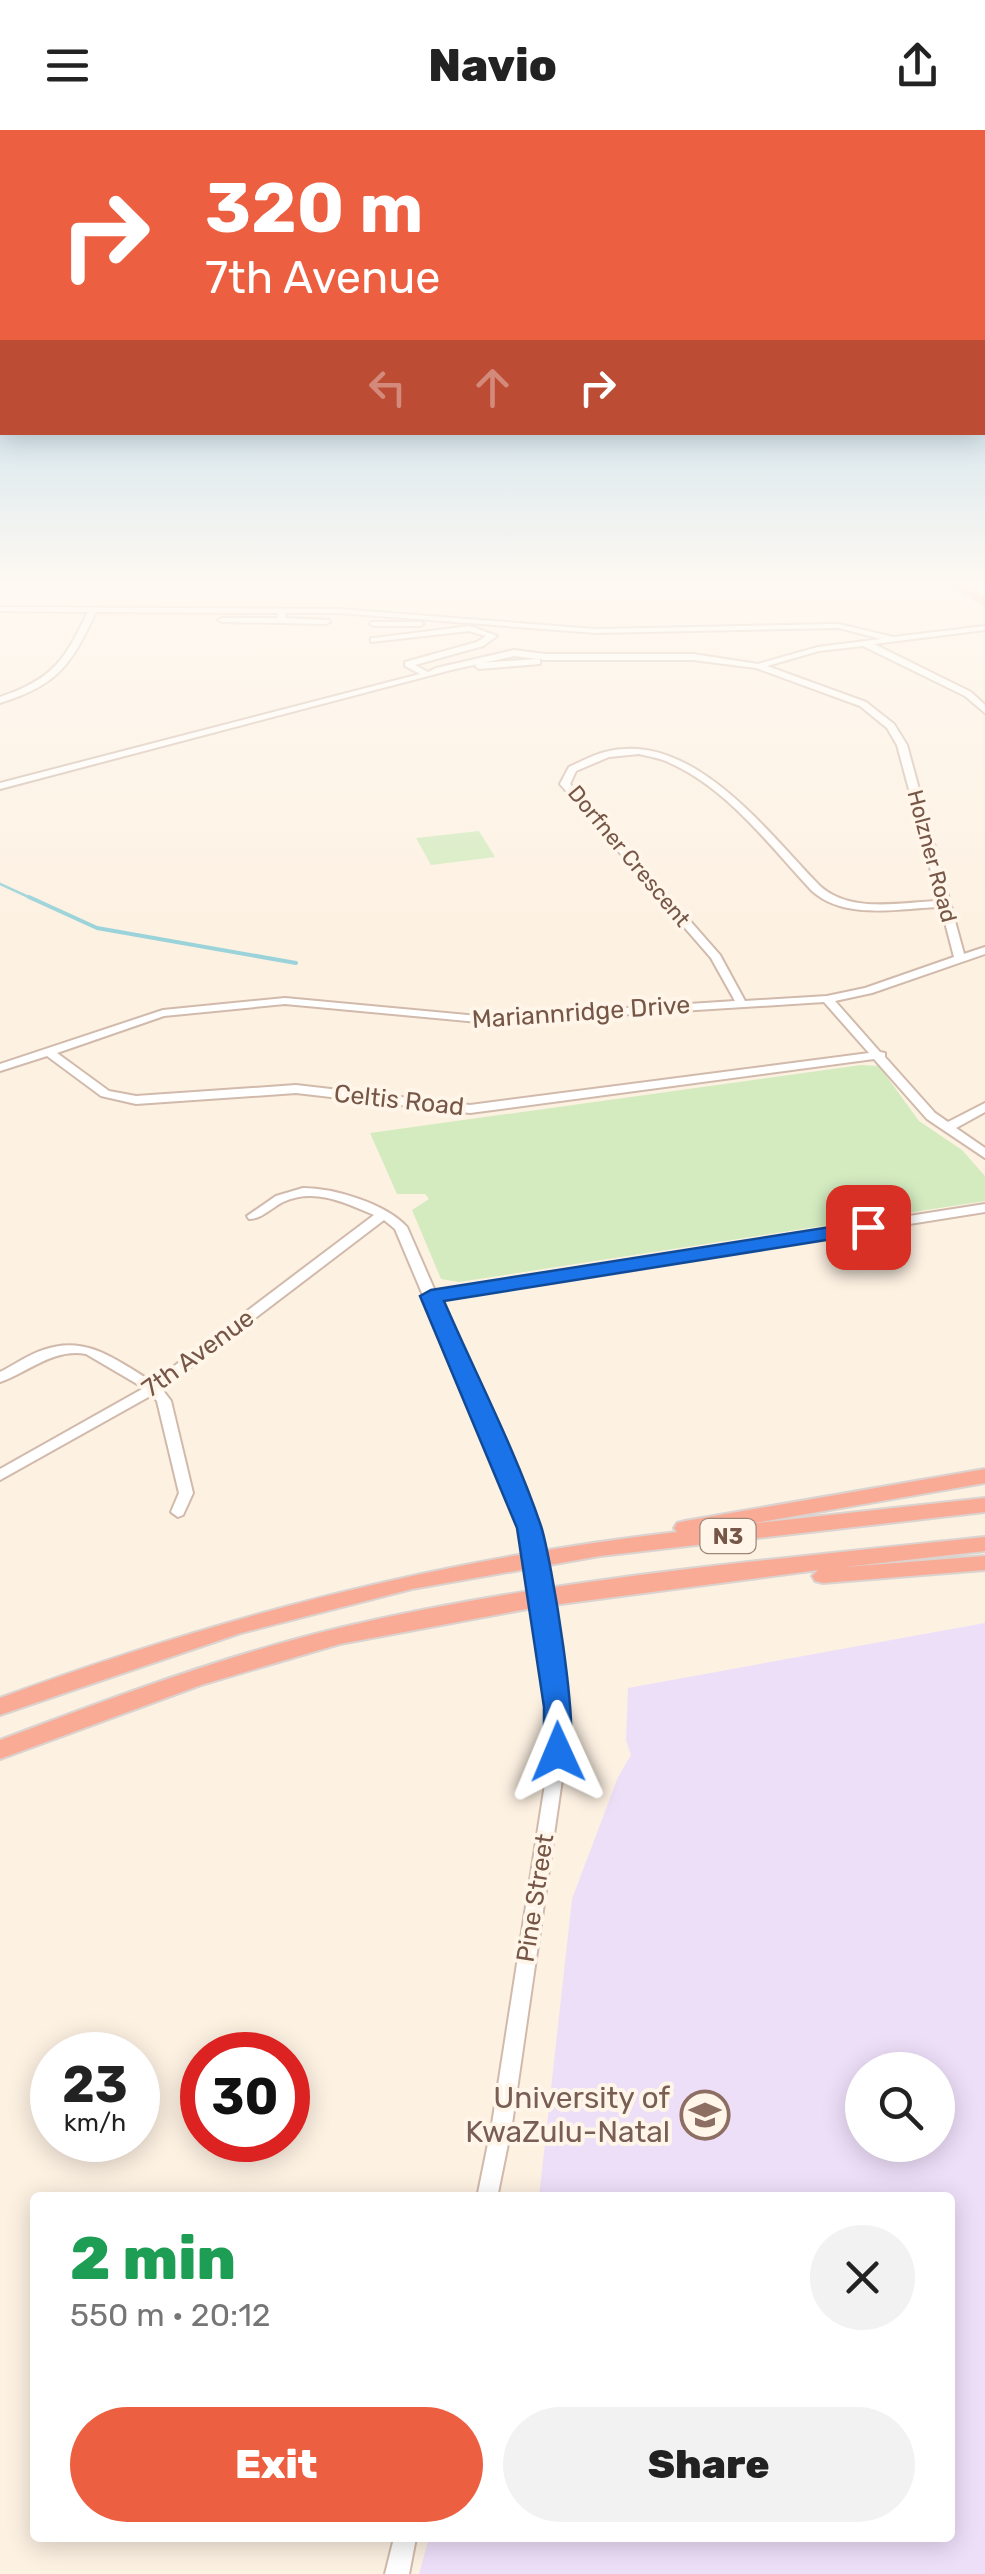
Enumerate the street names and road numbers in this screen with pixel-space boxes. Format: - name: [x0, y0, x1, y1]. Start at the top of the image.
- street label: Dorfner Crescent: [562, 780, 696, 932]
- street label: Holzner Road: [901, 787, 963, 925]
- street label: Mariannridge Drive: [471, 990, 691, 1034]
- street label: Celtis Road: [333, 1079, 465, 1121]
- street label: 7th Avenue: [137, 1303, 259, 1403]
- road number: N3: [700, 1519, 756, 1553]
- street label: Pine Street: [511, 1831, 559, 1964]

